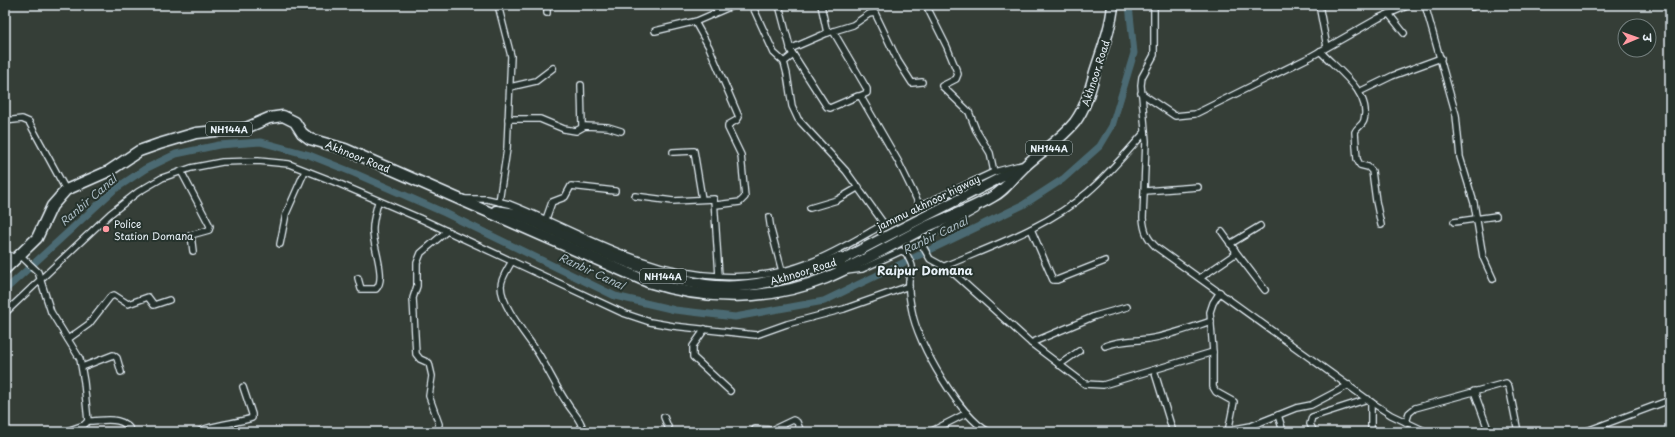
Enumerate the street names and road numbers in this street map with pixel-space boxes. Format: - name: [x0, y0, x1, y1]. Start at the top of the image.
- street label: Akhnoor Road: [1077, 38, 1113, 108]
- road number: NH144A: [206, 122, 252, 136]
- street label: Akhnoor Road: [323, 136, 393, 176]
- road number: NH144A: [1026, 141, 1072, 155]
- street label: jammu akhnoor higway: [873, 170, 983, 235]
- street label: Akhnoor Road: [768, 254, 838, 288]
- road number: NH144A: [640, 269, 686, 283]

